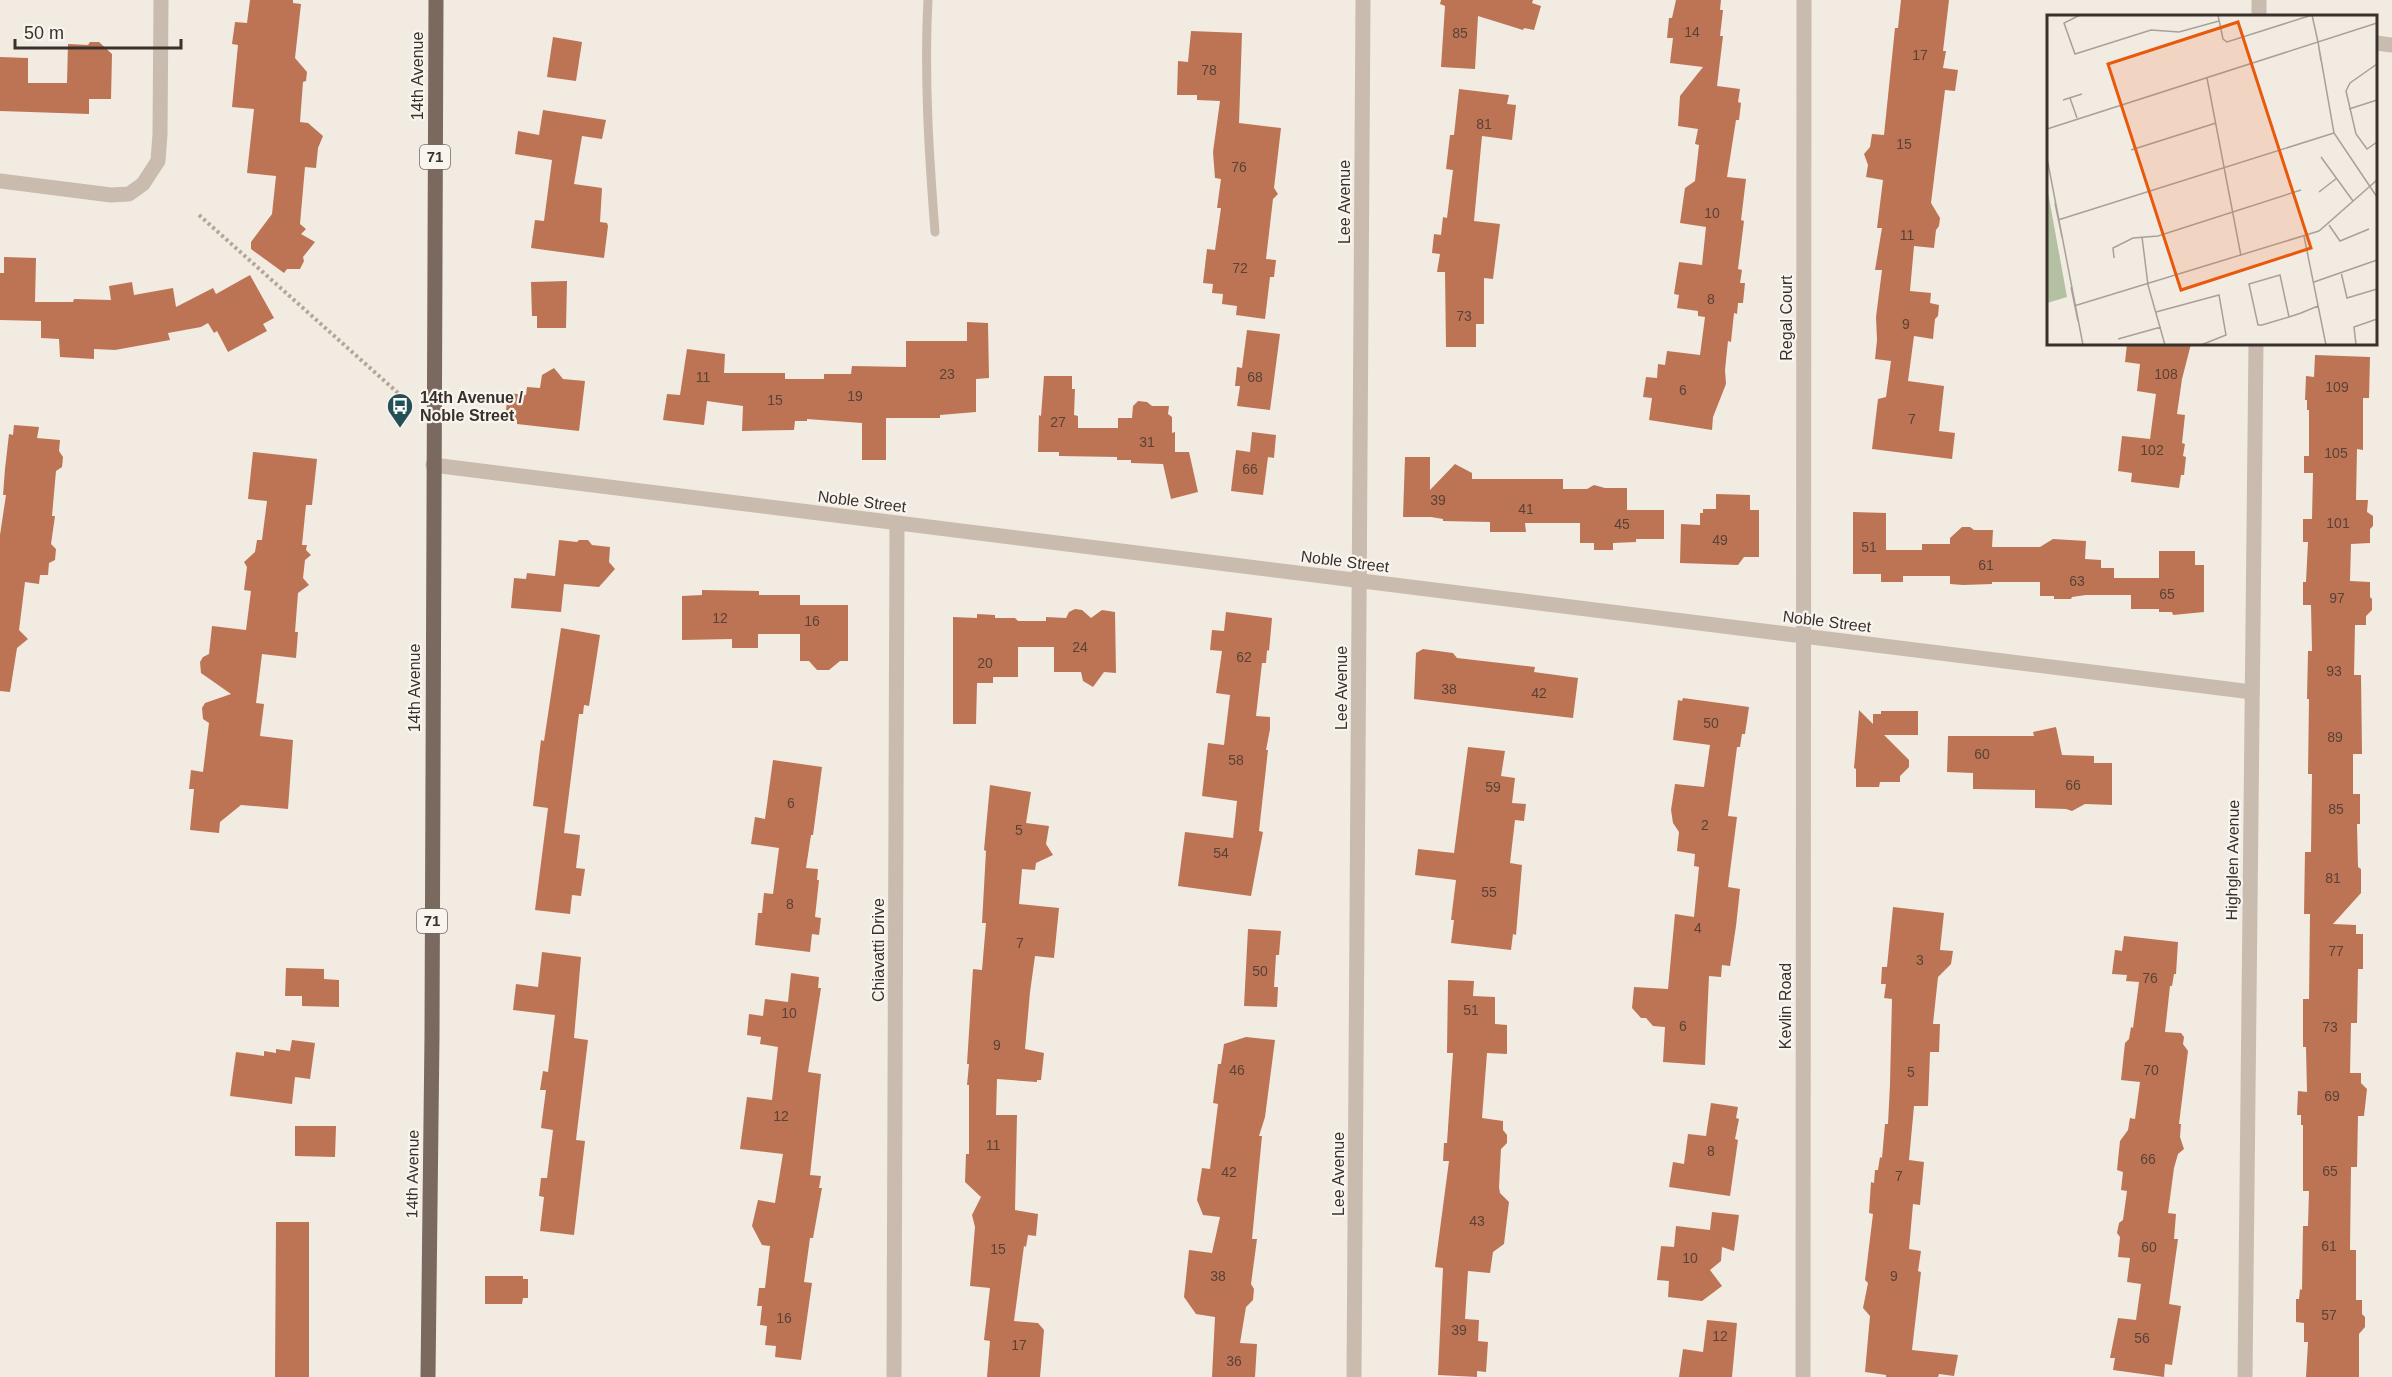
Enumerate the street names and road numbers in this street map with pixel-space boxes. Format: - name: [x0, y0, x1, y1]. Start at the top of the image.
- street label: 14th Avenue: [409, 32, 426, 120]
- road number: 71: [420, 145, 450, 169]
- street label: Lee Avenue: [1336, 160, 1353, 244]
- street label: Regal Court: [1778, 275, 1795, 361]
- street label: Noble Street: [817, 488, 908, 515]
- street label: Noble Street: [1300, 548, 1391, 575]
- street label: Noble Street: [1782, 608, 1873, 635]
- street label: 14th Avenue: [406, 644, 423, 732]
- street label: Lee Avenue: [1333, 646, 1350, 730]
- street label: Highglen Avenue: [2223, 799, 2242, 920]
- street label: Chiavatti Drive: [870, 898, 887, 1002]
- road number: 71: [417, 909, 447, 933]
- street label: Kevlin Road: [1777, 963, 1794, 1049]
- street label: 14th Avenue: [403, 1129, 422, 1218]
- street label: Lee Avenue: [1330, 1132, 1347, 1216]

